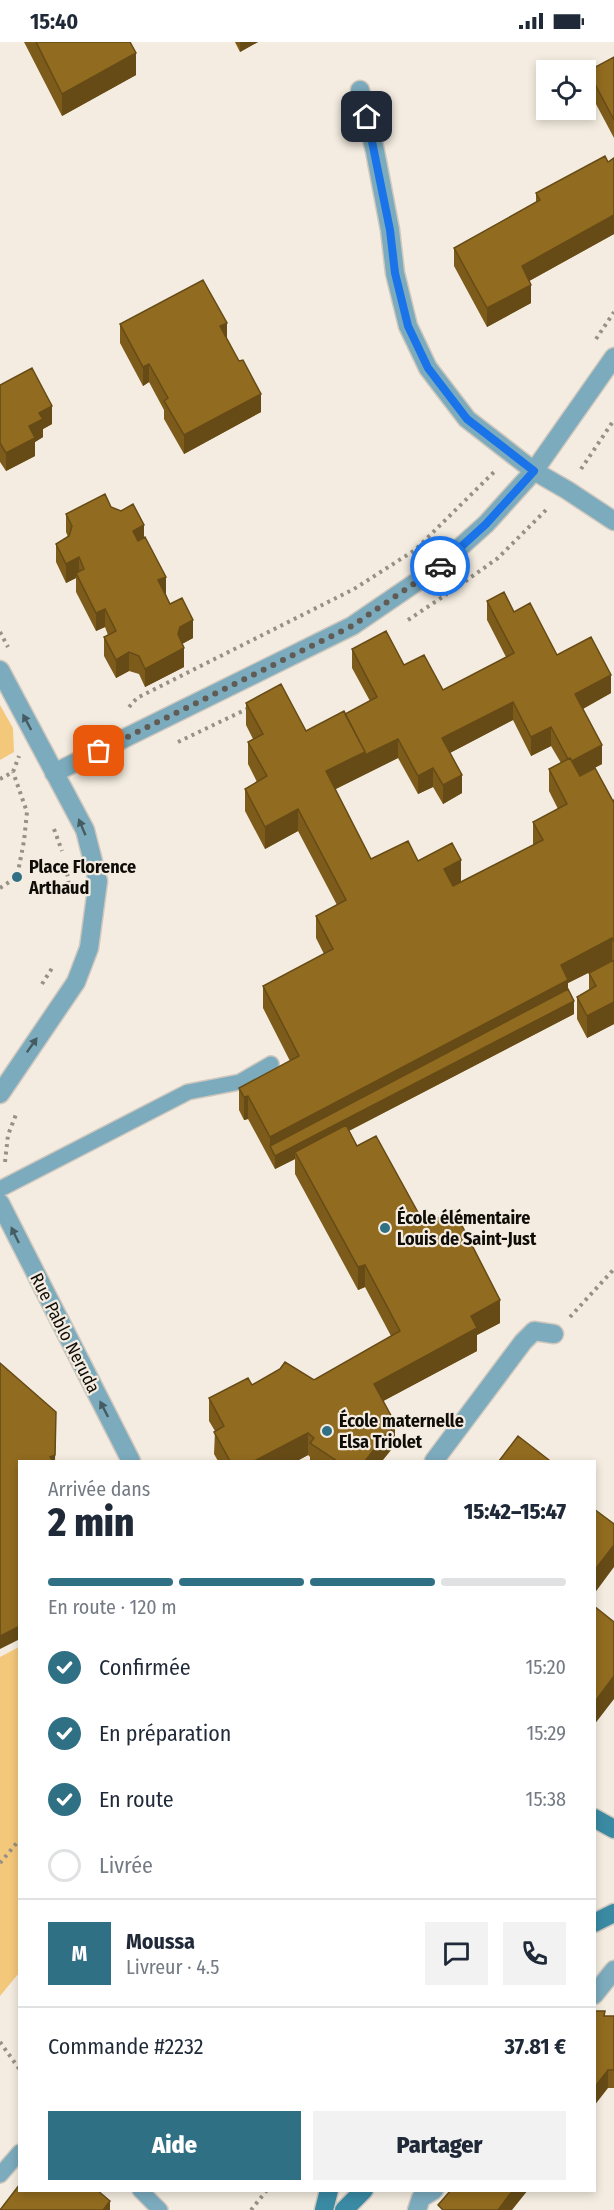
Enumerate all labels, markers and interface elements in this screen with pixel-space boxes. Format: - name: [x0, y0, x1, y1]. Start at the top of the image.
- text: 15:40: [30, 8, 78, 35]
- map controls: [536, 60, 596, 120]
- button: locate: [536, 60, 596, 120]
- pin: [341, 91, 392, 142]
- icon: home: [350, 100, 383, 133]
- courier: [410, 536, 470, 596]
- icon: car: [424, 550, 457, 583]
- one-way arrow: [22, 713, 32, 730]
- pin: [73, 725, 124, 776]
- icon: bag: [82, 734, 115, 767]
- one-way arrow: [77, 817, 87, 835]
- place label: Place Florence Arthaud: [28, 856, 136, 899]
- marker: Place Florence Arthaud: [10, 870, 24, 884]
- one-way arrow: [26, 1037, 37, 1053]
- place label: École élémentaire Louis de Saint-Just: [397, 1206, 537, 1250]
- marker: École élémentaire Louis de Saint-Just: [378, 1221, 392, 1235]
- one-way arrow: [11, 1227, 20, 1244]
- street label: Rue Pablo Neruda: [25, 1269, 105, 1397]
- one-way arrow: [99, 1400, 109, 1417]
- place label: École maternelle Elsa Triolet: [339, 1409, 464, 1453]
- marker: École maternelle Elsa Triolet: [320, 1424, 334, 1438]
- text: Arrivée dans: [48, 1477, 150, 1501]
- text: 15:42–15:47: [464, 1498, 566, 1525]
- text: 2 min: [48, 1500, 134, 1546]
- text: En route · 120 m: [48, 1595, 177, 1619]
- icon: check: [48, 1651, 81, 1684]
- text: Confirmée: [99, 1654, 191, 1681]
- text: 15:20: [526, 1655, 566, 1679]
- icon: check: [48, 1717, 81, 1750]
- text: En préparation: [99, 1720, 231, 1747]
- text: 15:29: [526, 1721, 566, 1745]
- icon: check: [48, 1783, 81, 1816]
- text: En route: [99, 1786, 174, 1813]
- text: 15:38: [526, 1787, 566, 1811]
- text: Livrée: [99, 1852, 153, 1879]
- button: chat: [425, 1922, 488, 1985]
- button: phone: [503, 1922, 566, 1985]
- text: Moussa: [126, 1928, 195, 1955]
- text: M: [72, 1940, 87, 1967]
- text: Livreur · 4.5: [126, 1955, 219, 1979]
- text: Commande #2232: [48, 2033, 203, 2060]
- text: 37.81 €: [505, 2033, 566, 2060]
- button: Aide: [48, 2111, 301, 2180]
- button: Partager: [313, 2111, 566, 2180]

